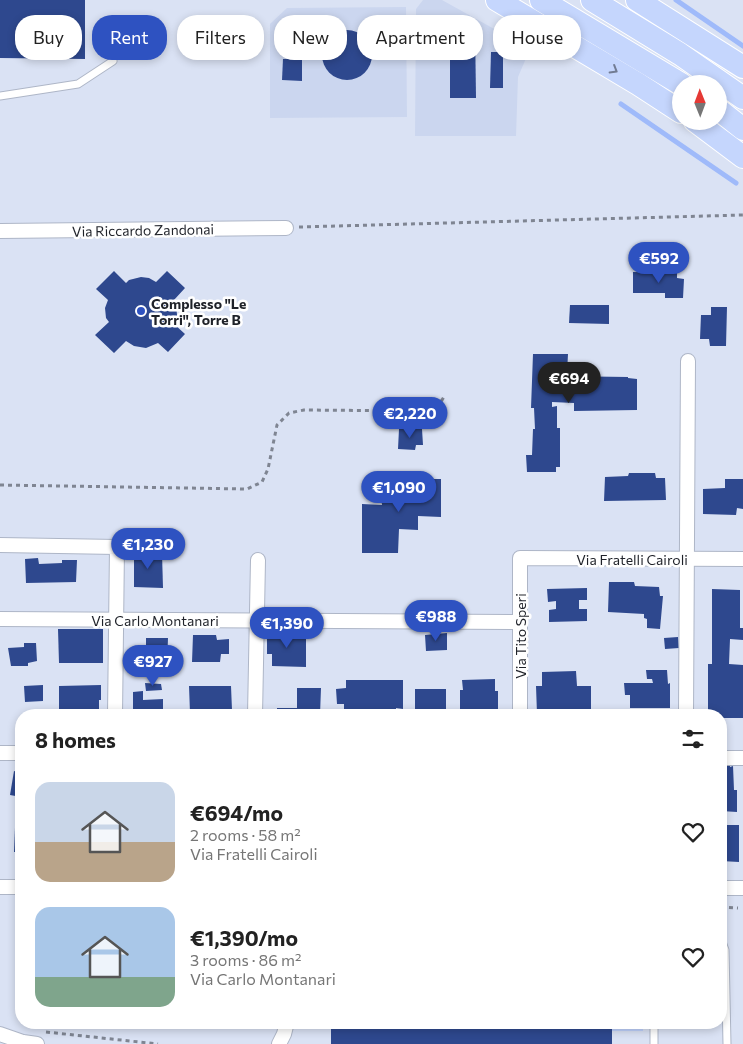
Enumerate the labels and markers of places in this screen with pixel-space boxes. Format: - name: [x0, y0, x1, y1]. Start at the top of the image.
- pin: €592: [629, 242, 689, 284]
- place label: Complesso "Le Torri", Torre B: [151, 295, 246, 328]
- marker: Complesso "Le Torri", Torre B: [135, 305, 147, 317]
- pin: €694: [539, 362, 599, 404]
- pin: €2,220: [369, 396, 451, 439]
- pin: €1,090: [358, 470, 440, 513]
- pin: €1,230: [107, 528, 189, 570]
- pin: €988: [406, 600, 466, 642]
- pin: €1,390: [246, 606, 328, 649]
- pin: €927: [123, 644, 183, 687]

